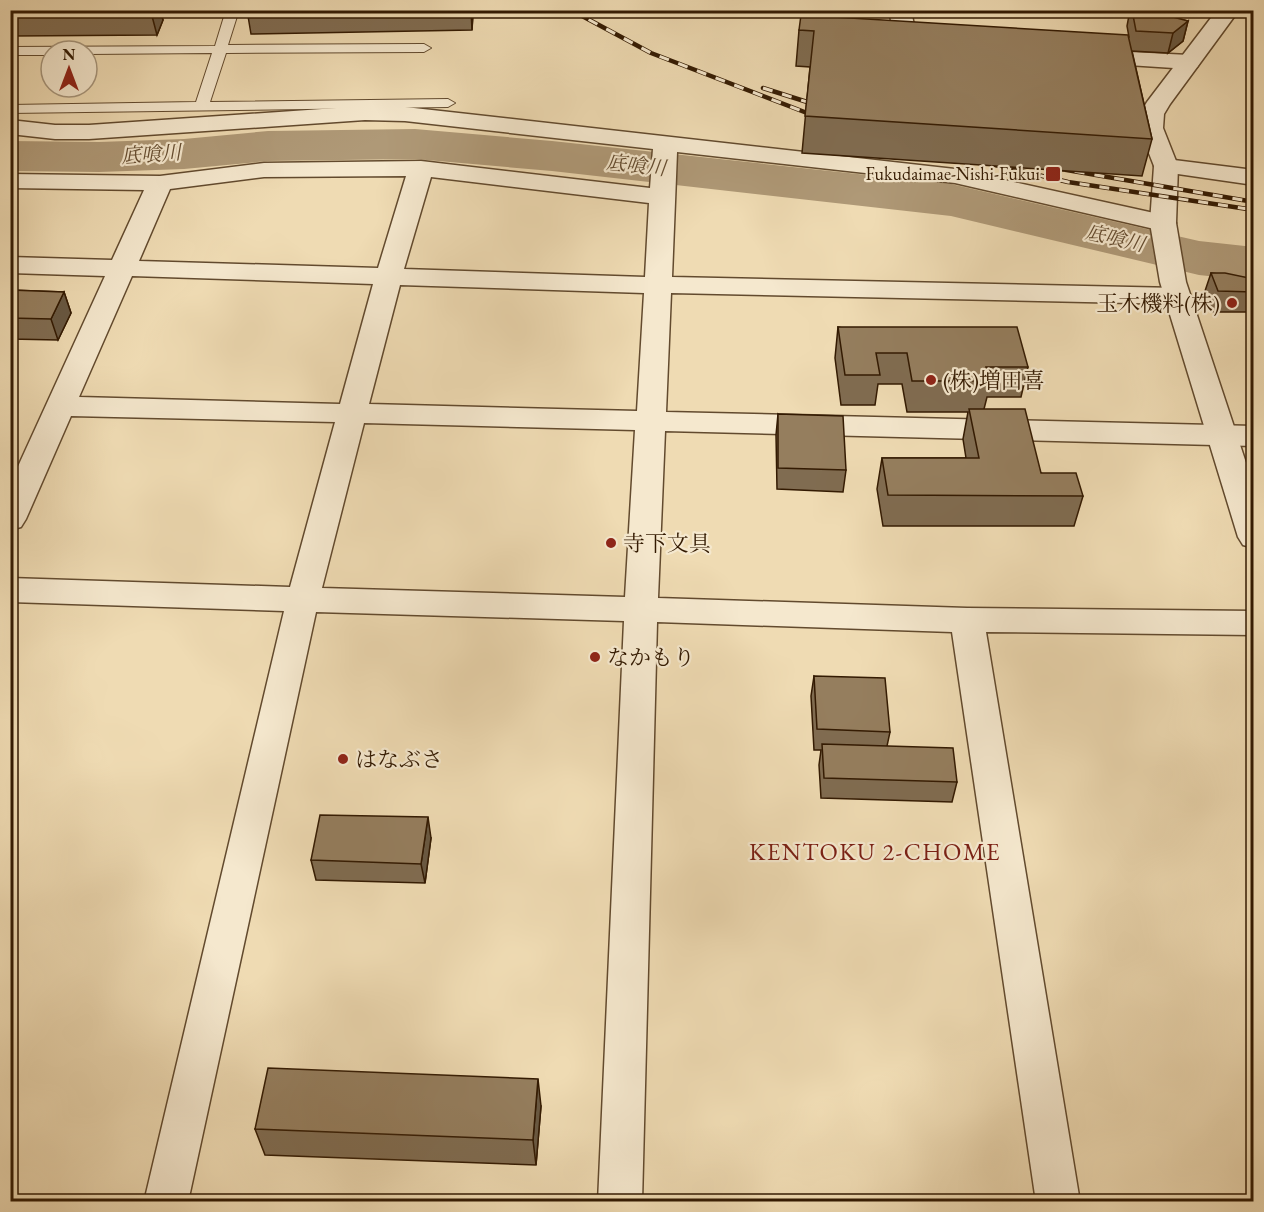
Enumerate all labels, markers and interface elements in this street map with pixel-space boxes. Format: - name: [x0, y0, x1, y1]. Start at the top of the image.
- north arrow: [39, 39, 99, 99]
- text: N: [63, 44, 76, 65]
- water label: 底喰川: [120, 139, 184, 169]
- water label: 底喰川: [605, 149, 669, 181]
- place label: Fukudaimae-Nishi-Fukui: [865, 162, 1041, 185]
- marker: Fukudaimae-Nishi-Fukui: [1044, 165, 1062, 183]
- water label: 底喰川: [1083, 219, 1149, 258]
- place label: 玉木機料(株): [1096, 289, 1220, 318]
- marker: 玉木機料(株): [1225, 296, 1239, 310]
- place label: (株)増田喜: [943, 366, 1045, 395]
- marker: (株)増田喜: [924, 373, 938, 387]
- place label: 寺下文具: [623, 529, 711, 558]
- marker: 寺下文具: [604, 536, 618, 550]
- place label: なかもり: [607, 643, 695, 672]
- marker: なかもり: [588, 650, 602, 664]
- place label: はなぶさ: [355, 745, 443, 774]
- marker: はなぶさ: [336, 752, 350, 766]
- district label: KENTOKU 2-CHOME: [749, 836, 1001, 867]

